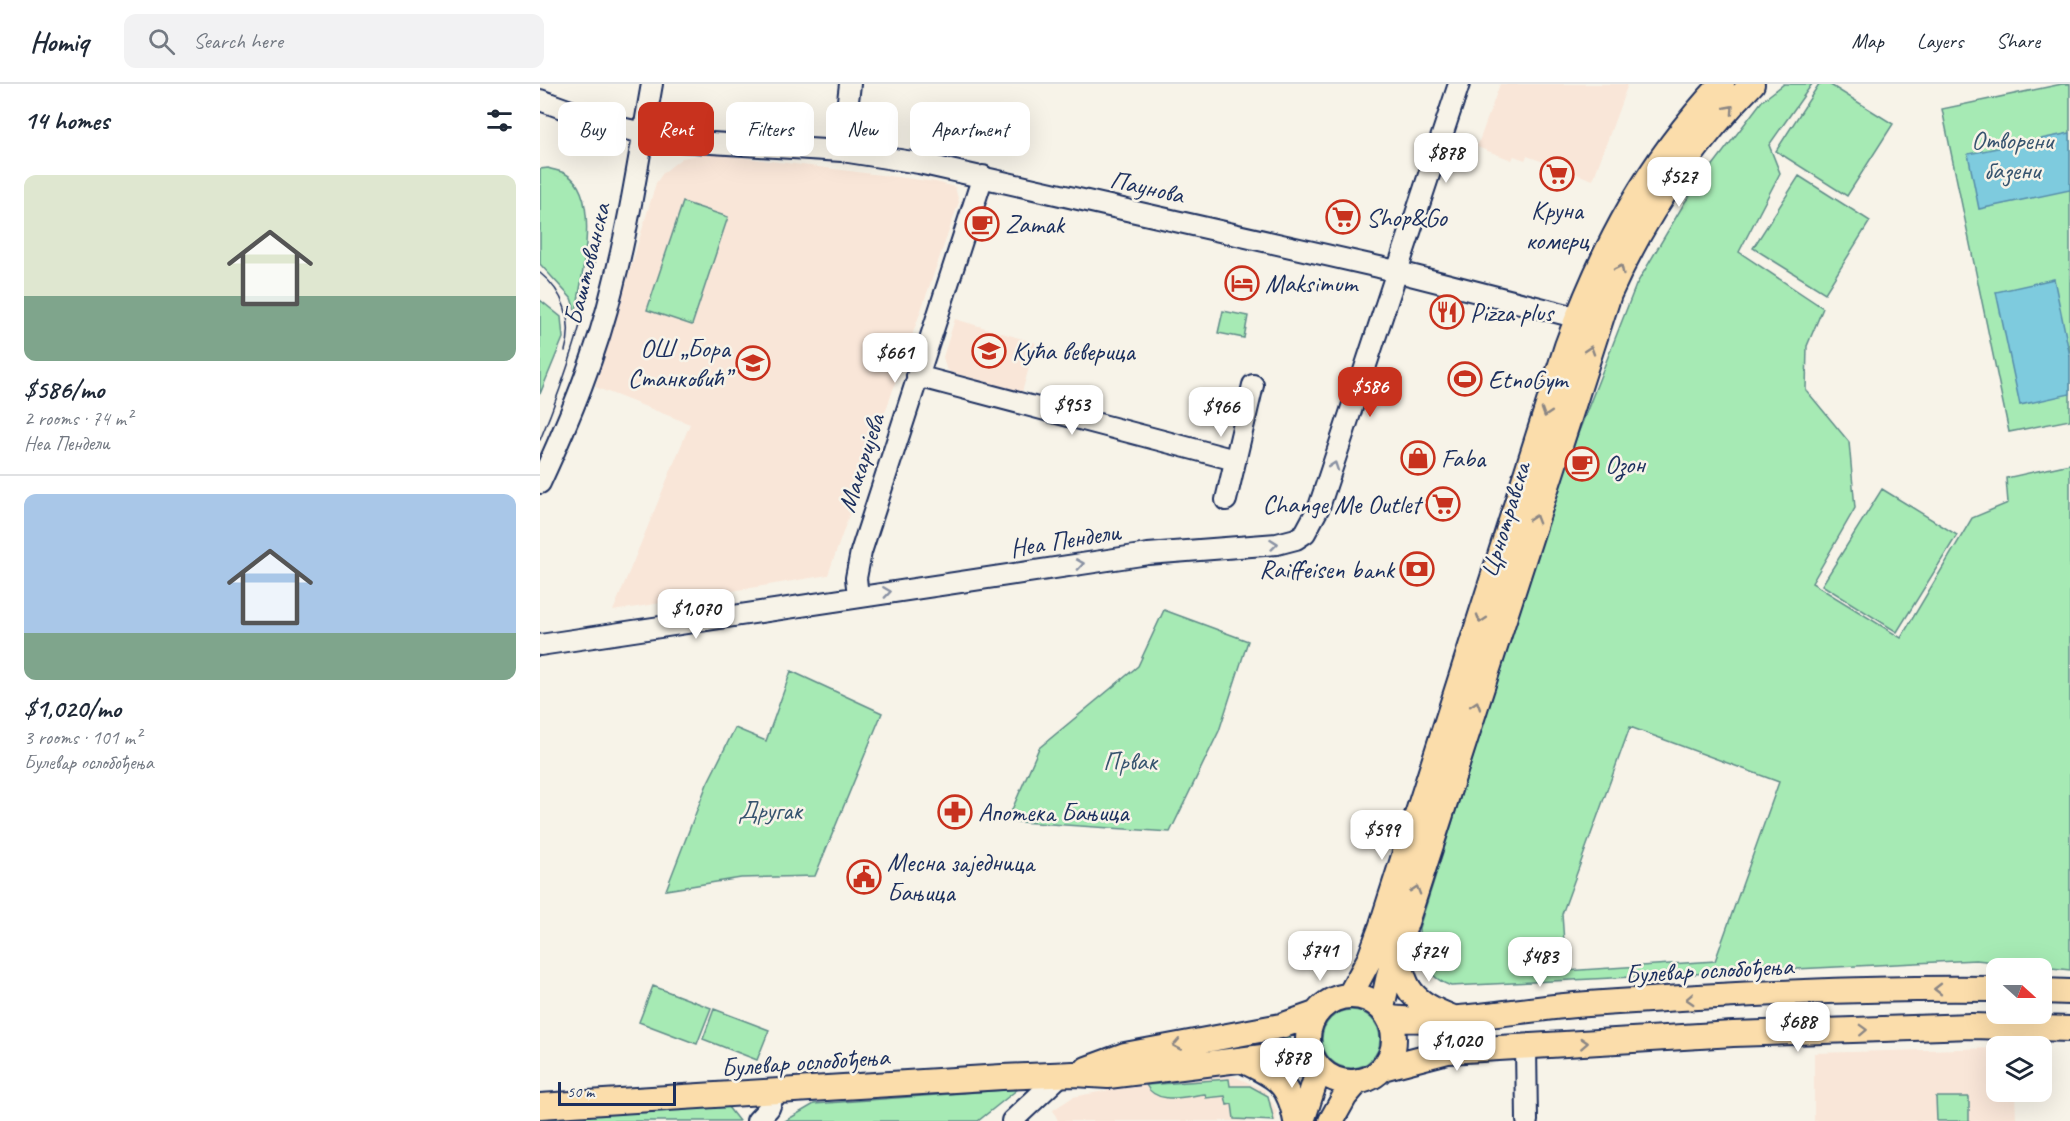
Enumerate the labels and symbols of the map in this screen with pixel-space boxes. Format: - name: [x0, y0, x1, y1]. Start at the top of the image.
- one-way arrow: [1723, 105, 1734, 115]
- park label: Отворени базени: [1971, 124, 2056, 187]
- pin: $878: [1410, 133, 1482, 184]
- supermarket icon: Круна комерц: [1539, 156, 1575, 192]
- pin: $527: [1643, 157, 1715, 208]
- street label: Паунова: [1107, 163, 1189, 212]
- place label: Круна комерц: [1526, 194, 1590, 257]
- street label: Баштованска: [556, 198, 618, 328]
- supermarket icon: Shop&Go: [1325, 199, 1361, 235]
- place label: Shop&Go: [1366, 201, 1449, 234]
- cafe icon: Zamak: [964, 206, 1000, 242]
- place label: Zamak: [1005, 208, 1065, 241]
- hotel icon: Maksimum: [1224, 265, 1260, 301]
- one-way arrow: [1613, 265, 1625, 276]
- place label: Maksimum: [1265, 267, 1359, 300]
- restaurant icon: Pizza plus: [1429, 294, 1465, 330]
- place label: Pizza plus: [1470, 296, 1555, 329]
- place label: ОШ „Бора Станковић”: [628, 332, 736, 395]
- pin: $661: [859, 333, 931, 384]
- school or university icon: Кућа веверица: [971, 333, 1007, 369]
- place label: Кућа веверица: [1012, 335, 1136, 368]
- school or university icon: ОШ „Бора Станковић”: [735, 345, 771, 381]
- one-way arrow: [1582, 345, 1595, 356]
- sports icon: EtnoGym: [1447, 361, 1483, 397]
- place label: EtnoGym: [1488, 363, 1570, 396]
- pin: $586: [1334, 367, 1406, 418]
- pin: $953: [1036, 385, 1108, 436]
- pin: $966: [1185, 387, 1257, 438]
- one-way arrow: [1541, 407, 1554, 418]
- street label: Макаријева: [830, 408, 893, 516]
- shop icon: Faba: [1400, 440, 1436, 476]
- place label: Faba: [1441, 442, 1487, 475]
- cafe icon: Озон: [1564, 446, 1600, 482]
- place label: Озон: [1605, 448, 1646, 482]
- street label: Црнотравска: [1472, 456, 1539, 582]
- one-way arrow: [1326, 461, 1339, 472]
- supermarket icon: Change Me Outlet: [1425, 486, 1461, 522]
- place label: Change Me Outlet: [1263, 488, 1423, 521]
- one-way arrow: [1528, 514, 1540, 525]
- street label: Неа Пендели: [1007, 515, 1124, 565]
- one-way arrow: [1269, 538, 1278, 551]
- bank icon: Raiffeisen bank: [1399, 551, 1435, 587]
- place label: Raiffeisen bank: [1259, 553, 1395, 586]
- one-way arrow: [1075, 559, 1085, 571]
- one-way arrow: [882, 587, 892, 599]
- pin: $1,070: [647, 589, 745, 640]
- one-way arrow: [1475, 613, 1488, 624]
- one-way arrow: [1469, 700, 1481, 711]
- park label: Првак: [1103, 745, 1158, 778]
- park label: Другак: [738, 794, 803, 827]
- pharmacy icon: Апотека Бањица: [937, 794, 973, 830]
- place label: Апотека Бањица: [978, 796, 1130, 829]
- pin: $599: [1346, 810, 1418, 861]
- place label: Месна заједница Бањица: [887, 846, 1036, 909]
- public building icon: Месна заједница Бањица: [846, 859, 882, 895]
- one-way arrow: [1409, 885, 1422, 896]
- pin: $741: [1284, 931, 1356, 982]
- pin: $724: [1393, 932, 1465, 983]
- pin: $483: [1504, 937, 1576, 988]
- street label: Булевар ослобођења: [1624, 949, 1796, 991]
- north arrow: [1986, 958, 2052, 1024]
- one-way arrow: [1934, 983, 1943, 995]
- one-way arrow: [1685, 993, 1694, 1006]
- pin: $688: [1762, 1002, 1834, 1053]
- pin: $1,020: [1408, 1021, 1506, 1072]
- one-way arrow: [1858, 1023, 1867, 1036]
- one-way arrow: [1579, 1037, 1588, 1050]
- one-way arrow: [1172, 1038, 1182, 1051]
- pin: $878: [1256, 1038, 1328, 1089]
- street label: Булевар ослобођења: [720, 1040, 892, 1084]
- scale bar: [558, 1079, 676, 1106]

